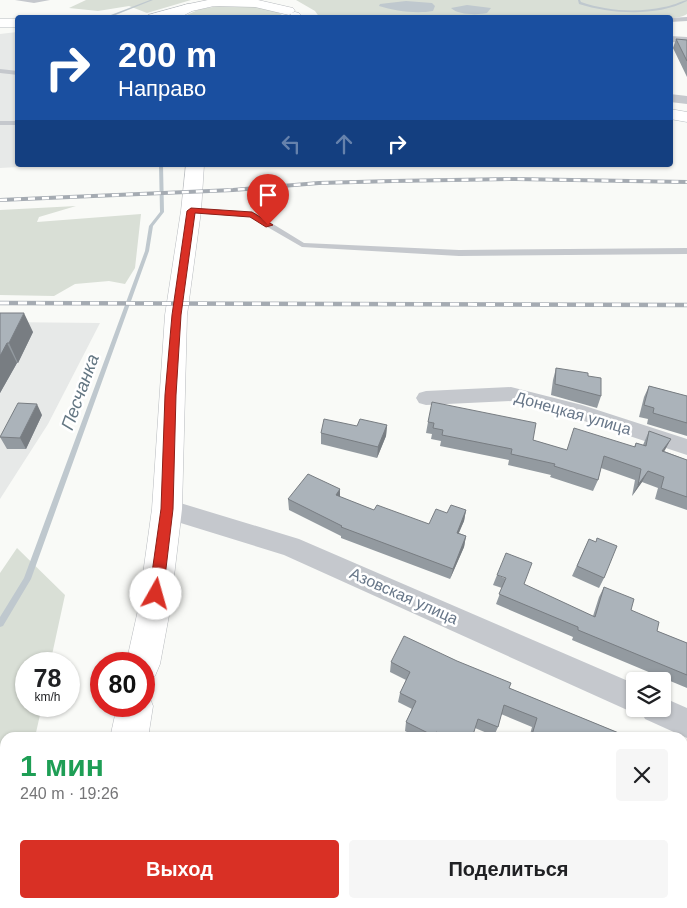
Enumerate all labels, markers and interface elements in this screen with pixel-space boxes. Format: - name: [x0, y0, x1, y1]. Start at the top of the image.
- icon: right: [35, 35, 100, 100]
- text: 200 m: [118, 35, 217, 74]
- text: Направо: [118, 76, 206, 101]
- icon: left: [277, 130, 305, 158]
- icon: ahead: [330, 130, 358, 158]
- icon: right: [383, 130, 411, 158]
- pin: [247, 174, 289, 225]
- icon: arrive: [254, 181, 282, 209]
- water label: Песчанка: [57, 351, 103, 433]
- street label: Донецкая улица: [513, 388, 633, 438]
- street label: Азовская улица: [347, 565, 461, 627]
- position arrow: [129, 567, 181, 619]
- speed limit sign: 80: [90, 652, 155, 717]
- text: 78: [34, 664, 61, 692]
- map controls: [626, 672, 671, 717]
- button: layers: [626, 672, 671, 717]
- text: km/h: [34, 690, 61, 704]
- text: 1 мин: [20, 749, 104, 782]
- button: close: [616, 749, 668, 801]
- text: 240 m · 19:26: [20, 785, 119, 802]
- button: Выход: [20, 840, 339, 898]
- button: Поделиться: [349, 840, 668, 898]

